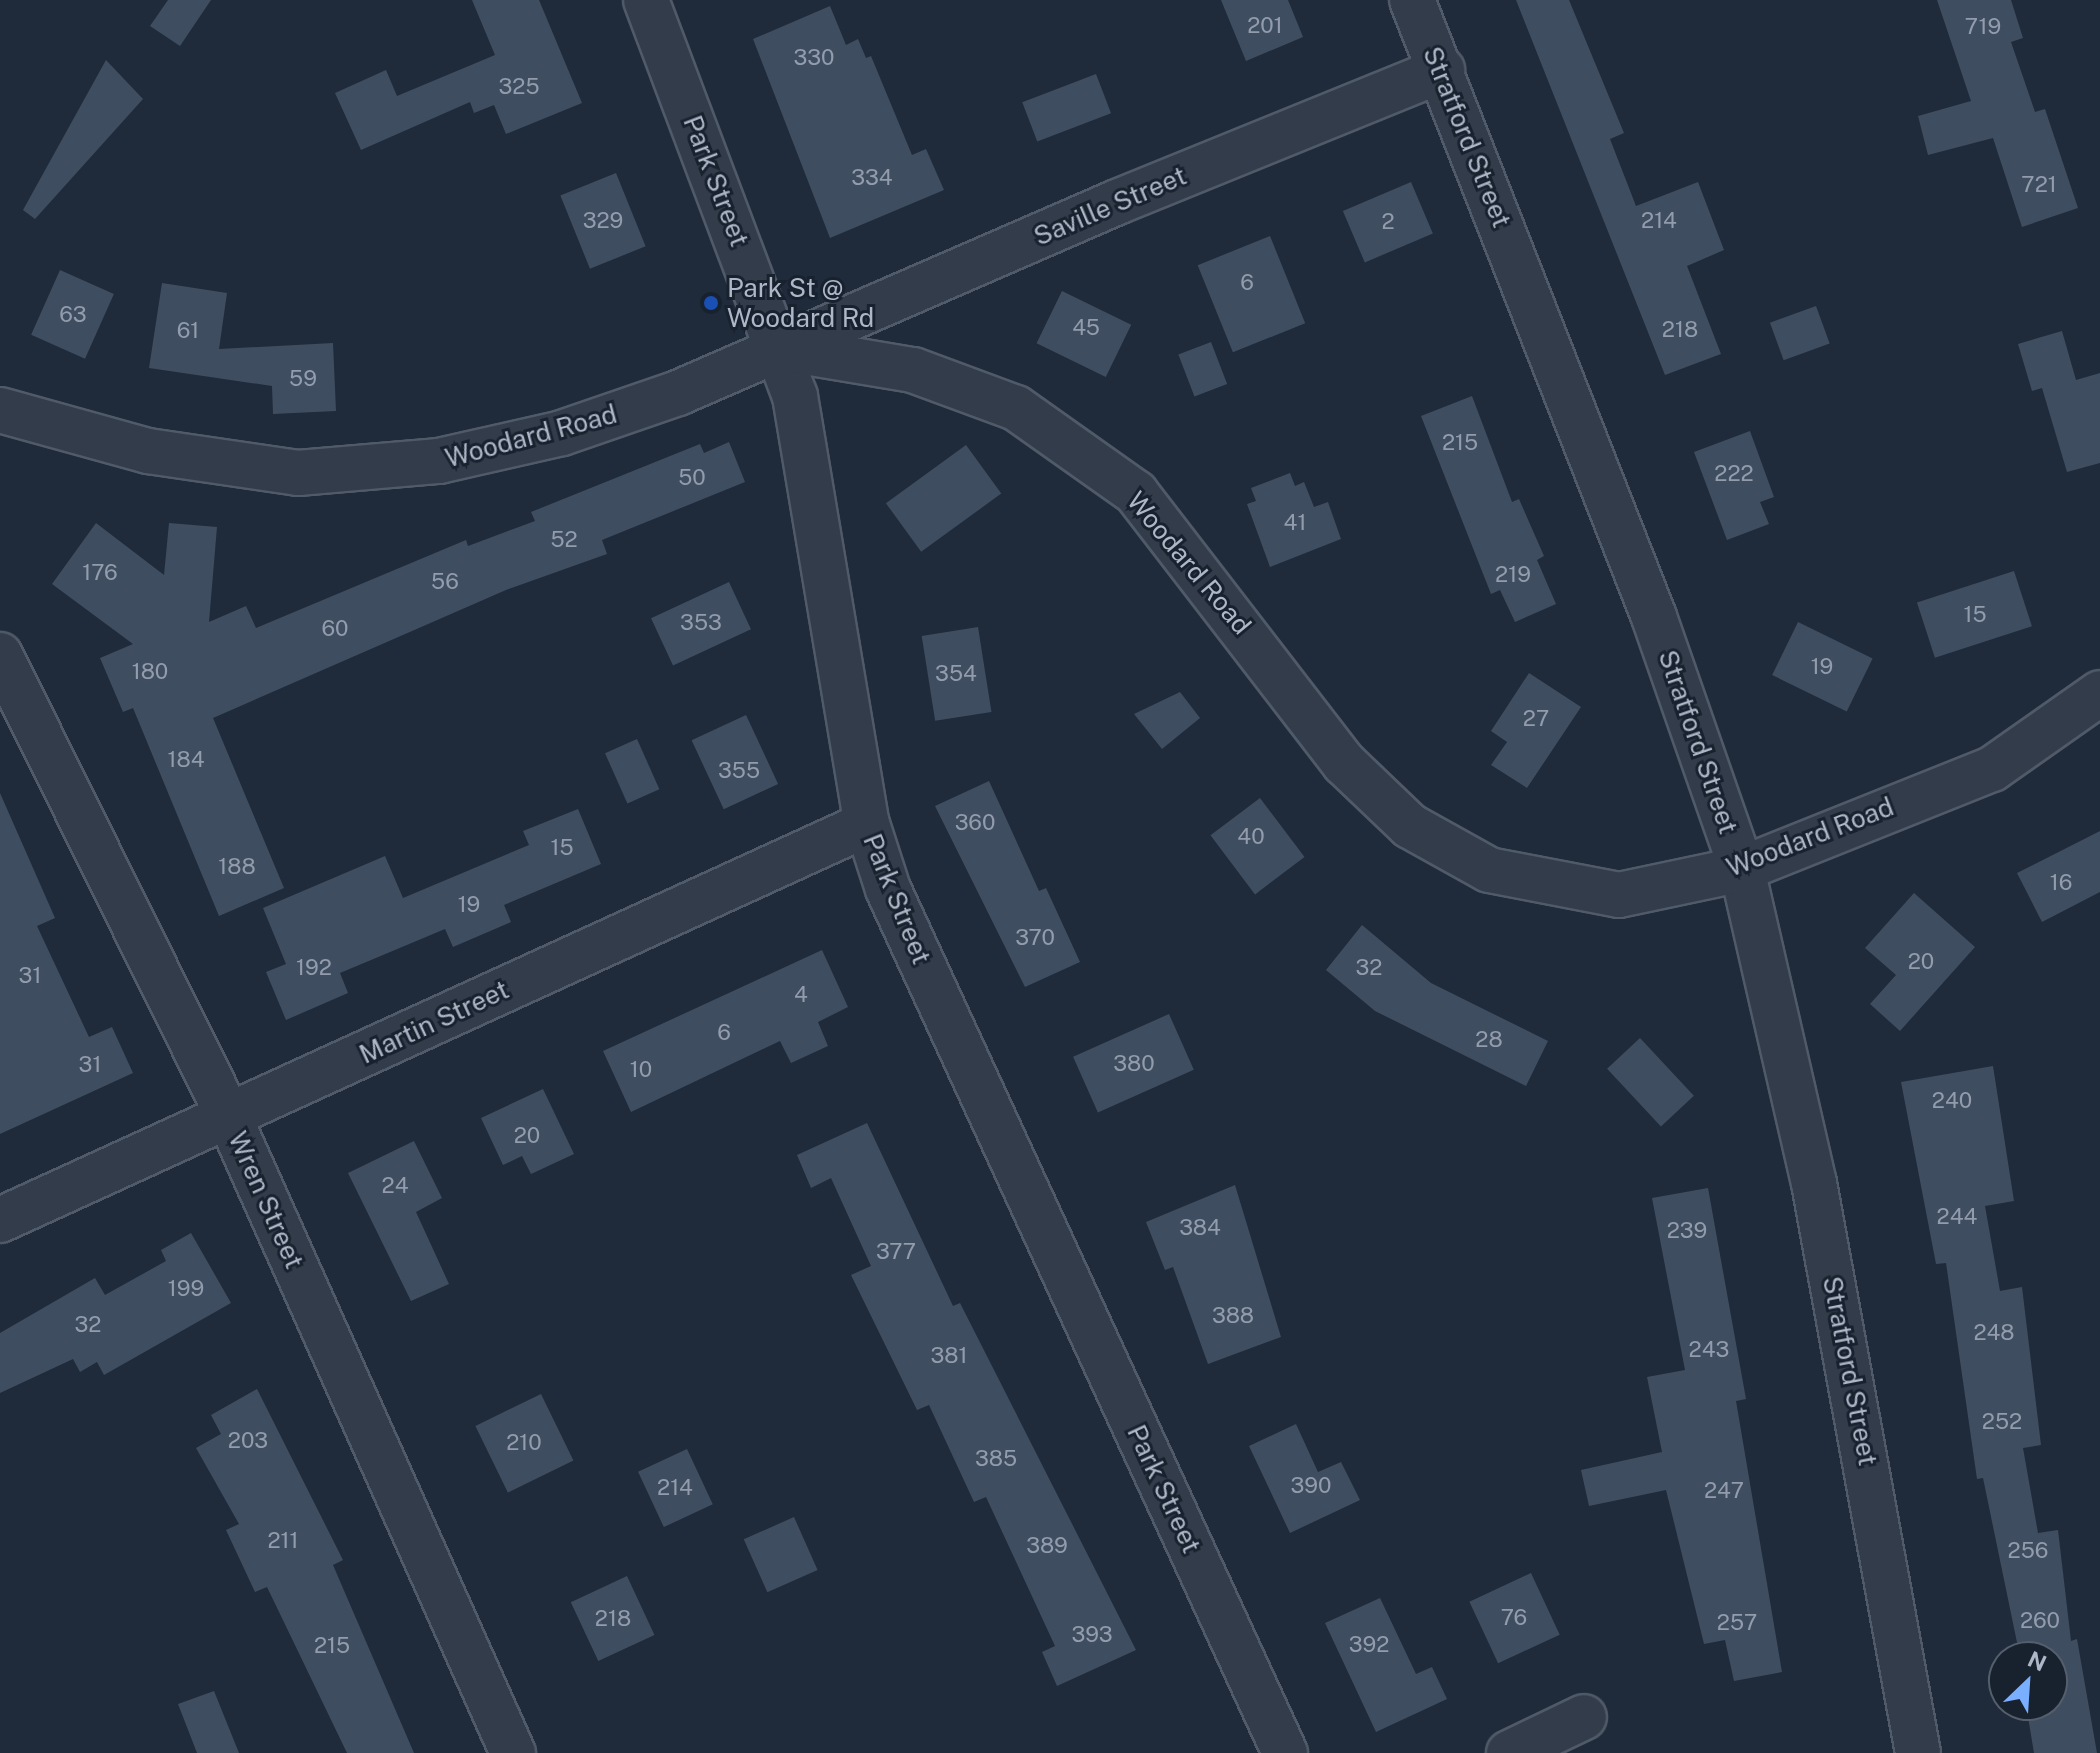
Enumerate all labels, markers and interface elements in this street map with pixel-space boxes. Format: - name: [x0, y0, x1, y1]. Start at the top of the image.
- house number: 201: [1247, 13, 1283, 39]
- house number: 719: [1965, 14, 2001, 40]
- street label: Stratford Street: [1417, 42, 1517, 232]
- house number: 330: [794, 45, 834, 71]
- house number: 325: [498, 74, 540, 100]
- street label: Park Street: [677, 111, 755, 251]
- street label: Saville Street: [1029, 160, 1191, 252]
- house number: 334: [851, 165, 893, 191]
- house number: 721: [2021, 172, 2057, 198]
- house number: 329: [583, 208, 623, 234]
- house number: 214: [1641, 208, 1677, 234]
- house number: 2: [1381, 209, 1395, 235]
- house number: 6: [1240, 270, 1254, 296]
- place label: Park St @ Woodard Rd: [727, 272, 874, 334]
- marker: Park St @ Woodard Rd: [702, 294, 720, 312]
- house number: 63: [59, 302, 87, 328]
- house number: 45: [1072, 315, 1100, 341]
- house number: 218: [1662, 317, 1698, 343]
- house number: 61: [177, 318, 199, 344]
- house number: 59: [289, 366, 317, 392]
- street label: Woodard Road: [442, 398, 620, 474]
- house number: 215: [1442, 430, 1478, 456]
- house number: 222: [1714, 461, 1754, 487]
- house number: 50: [678, 465, 706, 491]
- street label: Woodard Road: [1120, 485, 1258, 641]
- house number: 41: [1284, 510, 1306, 536]
- house number: 52: [550, 527, 578, 553]
- house number: 176: [82, 560, 118, 586]
- house number: 219: [1495, 562, 1531, 588]
- house number: 56: [431, 569, 459, 595]
- house number: 15: [1963, 602, 1987, 628]
- house number: 353: [680, 610, 722, 636]
- house number: 60: [321, 616, 349, 642]
- street label: Stratford Street: [1652, 646, 1744, 838]
- house number: 19: [1811, 654, 1833, 680]
- house number: 180: [132, 659, 168, 685]
- house number: 354: [935, 661, 977, 687]
- house number: 27: [1523, 706, 1549, 732]
- house number: 184: [168, 747, 204, 773]
- house number: 355: [718, 758, 760, 784]
- street label: Woodard Road: [1722, 791, 1898, 883]
- house number: 360: [955, 810, 995, 836]
- house number: 40: [1237, 824, 1265, 850]
- street label: Park Street: [857, 829, 937, 969]
- house number: 15: [550, 835, 574, 861]
- house number: 188: [218, 854, 256, 880]
- house number: 16: [2050, 870, 2072, 896]
- house number: 19: [458, 892, 480, 918]
- house number: 370: [1015, 925, 1055, 951]
- house number: 20: [1908, 949, 1934, 975]
- house number: 192: [296, 955, 332, 981]
- house number: 32: [1356, 955, 1382, 981]
- house number: 31: [19, 963, 41, 989]
- street label: Martin Street: [354, 974, 514, 1070]
- house number: 4: [794, 982, 808, 1008]
- house number: 6: [717, 1020, 731, 1046]
- house number: 28: [1475, 1027, 1503, 1053]
- house number: 380: [1113, 1051, 1155, 1077]
- house number: 31: [79, 1052, 101, 1078]
- house number: 10: [630, 1057, 652, 1083]
- house number: 240: [1932, 1088, 1972, 1114]
- house number: 20: [514, 1123, 540, 1149]
- street label: Wren Street: [222, 1127, 310, 1273]
- house number: 24: [382, 1173, 408, 1199]
- house number: 244: [1937, 1204, 1977, 1230]
- house number: 384: [1179, 1215, 1221, 1241]
- house number: 239: [1667, 1218, 1707, 1244]
- house number: 377: [876, 1239, 916, 1265]
- street label: Stratford Street: [1816, 1274, 1884, 1468]
- house number: 199: [168, 1276, 204, 1302]
- house number: 388: [1212, 1303, 1254, 1329]
- house number: 32: [75, 1312, 101, 1338]
- house number: 248: [1973, 1320, 2015, 1346]
- house number: 243: [1689, 1337, 1729, 1363]
- house number: 381: [931, 1343, 967, 1369]
- house number: 252: [1982, 1409, 2022, 1435]
- street label: Park Street: [1121, 1420, 1207, 1558]
- house number: 203: [228, 1428, 268, 1454]
- house number: 210: [506, 1430, 542, 1456]
- house number: 385: [975, 1446, 1017, 1472]
- house number: 390: [1291, 1473, 1331, 1499]
- house number: 214: [657, 1475, 693, 1501]
- house number: 247: [1704, 1478, 1744, 1504]
- house number: 211: [267, 1528, 299, 1554]
- house number: 389: [1026, 1533, 1068, 1559]
- house number: 256: [2008, 1538, 2048, 1564]
- house number: 76: [1501, 1605, 1527, 1631]
- house number: 218: [595, 1606, 631, 1632]
- house number: 260: [2020, 1608, 2060, 1634]
- house number: 257: [1717, 1610, 1757, 1636]
- house number: 393: [1071, 1622, 1113, 1648]
- house number: 392: [1349, 1632, 1389, 1658]
- house number: 215: [314, 1633, 350, 1659]
- north arrow: [1988, 1641, 2068, 1721]
- text: N: [2024, 1646, 2051, 1676]

